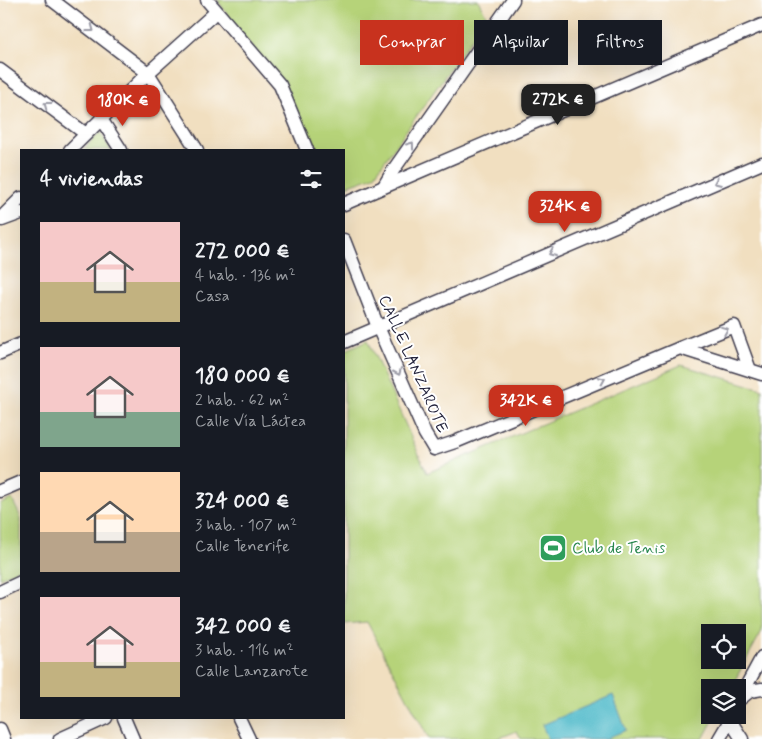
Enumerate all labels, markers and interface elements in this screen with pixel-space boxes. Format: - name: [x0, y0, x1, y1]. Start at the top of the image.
- chip: Comprar: [360, 20, 464, 65]
- chip: Alquilar: [474, 20, 568, 65]
- chip: Filtros: [578, 20, 662, 65]
- one-way arrow: [85, 24, 94, 32]
- pin: 180K €: [82, 84, 164, 127]
- pin: 272K €: [517, 84, 599, 126]
- text: 272K €: [532, 89, 584, 110]
- text: 180K €: [97, 90, 149, 111]
- one-way arrow: [44, 102, 53, 110]
- one-way arrow: [405, 141, 414, 151]
- text: 4 viviendas: [40, 165, 143, 193]
- icon: filters: [297, 165, 325, 193]
- one-way arrow: [713, 176, 722, 187]
- pin: 324K €: [524, 190, 606, 233]
- text: 324K €: [539, 196, 591, 217]
- text: 272 000 €: [195, 237, 290, 265]
- icon: home: [80, 242, 140, 302]
- one-way arrow: [548, 247, 557, 257]
- text: 4 hab. · 136 m²: [195, 265, 295, 286]
- text: Casa: [195, 286, 230, 307]
- street label: CALLE LANZAROTE: [373, 292, 453, 436]
- one-way arrow: [720, 326, 729, 336]
- text: 180 000 €: [195, 362, 290, 390]
- icon: home: [80, 367, 140, 427]
- one-way arrow: [391, 367, 402, 376]
- one-way arrow: [598, 376, 606, 386]
- pin: 342K €: [485, 384, 567, 427]
- text: 2 hab. · 62 m²: [195, 390, 289, 411]
- text: 342K €: [500, 390, 552, 411]
- text: Calle Vía Láctea: [195, 411, 306, 432]
- text: 324 000 €: [195, 487, 289, 515]
- icon: home: [80, 492, 140, 552]
- text: 3 hab. · 107 m²: [195, 515, 297, 536]
- sports icon: Club de Tenis: [538, 533, 568, 563]
- text: Calle Tenerife: [195, 536, 290, 557]
- place label: Club de Tenis: [572, 538, 665, 559]
- text: 342 000 €: [195, 612, 291, 640]
- icon: home: [80, 617, 140, 677]
- map controls: [701, 624, 746, 724]
- button: locate: [701, 624, 746, 669]
- text: 3 hab. · 116 m²: [195, 640, 294, 661]
- text: Calle Lanzarote: [195, 661, 308, 682]
- button: layers: [701, 679, 746, 724]

